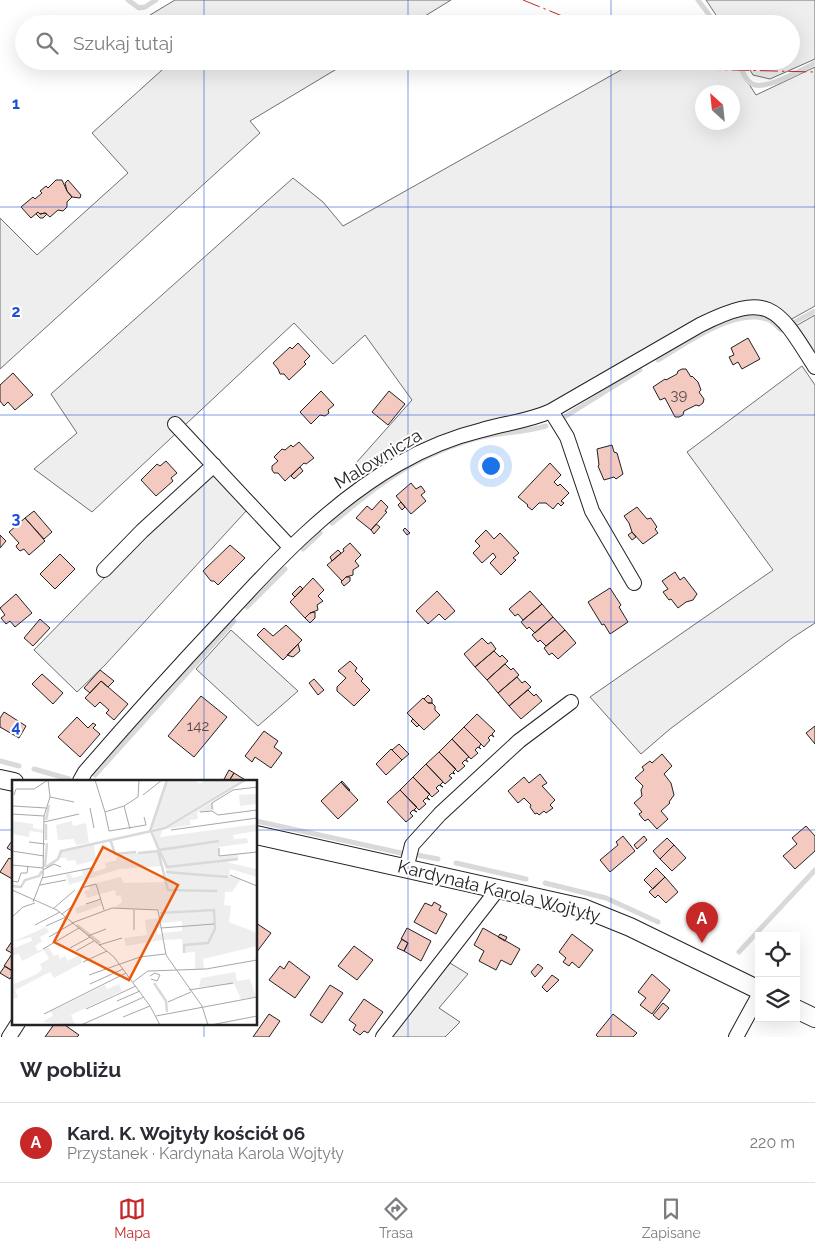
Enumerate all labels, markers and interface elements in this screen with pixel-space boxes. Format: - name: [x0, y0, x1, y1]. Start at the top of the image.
- search box: [15, 15, 800, 70]
- icon: search: [33, 29, 61, 57]
- text: Szukaj tutaj: [73, 32, 173, 54]
- north arrow: [695, 85, 740, 130]
- text: 1: [12, 94, 20, 113]
- text: 2: [11, 302, 21, 321]
- house number: 39: [671, 386, 688, 404]
- street label: Malownicza: [330, 424, 425, 493]
- your location: [478, 453, 504, 479]
- text: 3: [12, 509, 21, 528]
- text: 4: [11, 717, 21, 736]
- house number: 142: [187, 717, 209, 735]
- inset map: [12, 780, 258, 1024]
- street label: Kardynała Karola Wojtyły: [396, 855, 603, 926]
- pin: A: [686, 902, 718, 943]
- map controls: [755, 932, 800, 1022]
- button: locate: [755, 932, 800, 977]
- button: layers: [755, 977, 800, 1022]
- text: W pobliżu: [20, 1057, 121, 1082]
- text: Kard. K. Wojtyły kościół 06: [67, 1122, 305, 1144]
- text: A: [31, 1133, 41, 1152]
- text: 220 m: [750, 1133, 795, 1152]
- text: Przystanek · Kardynała Karola Wojtyły: [67, 1144, 344, 1163]
- tab: Mapa: [114, 1195, 150, 1241]
- tab: Trasa: [379, 1195, 413, 1241]
- tab: Zapisane: [642, 1195, 701, 1241]

